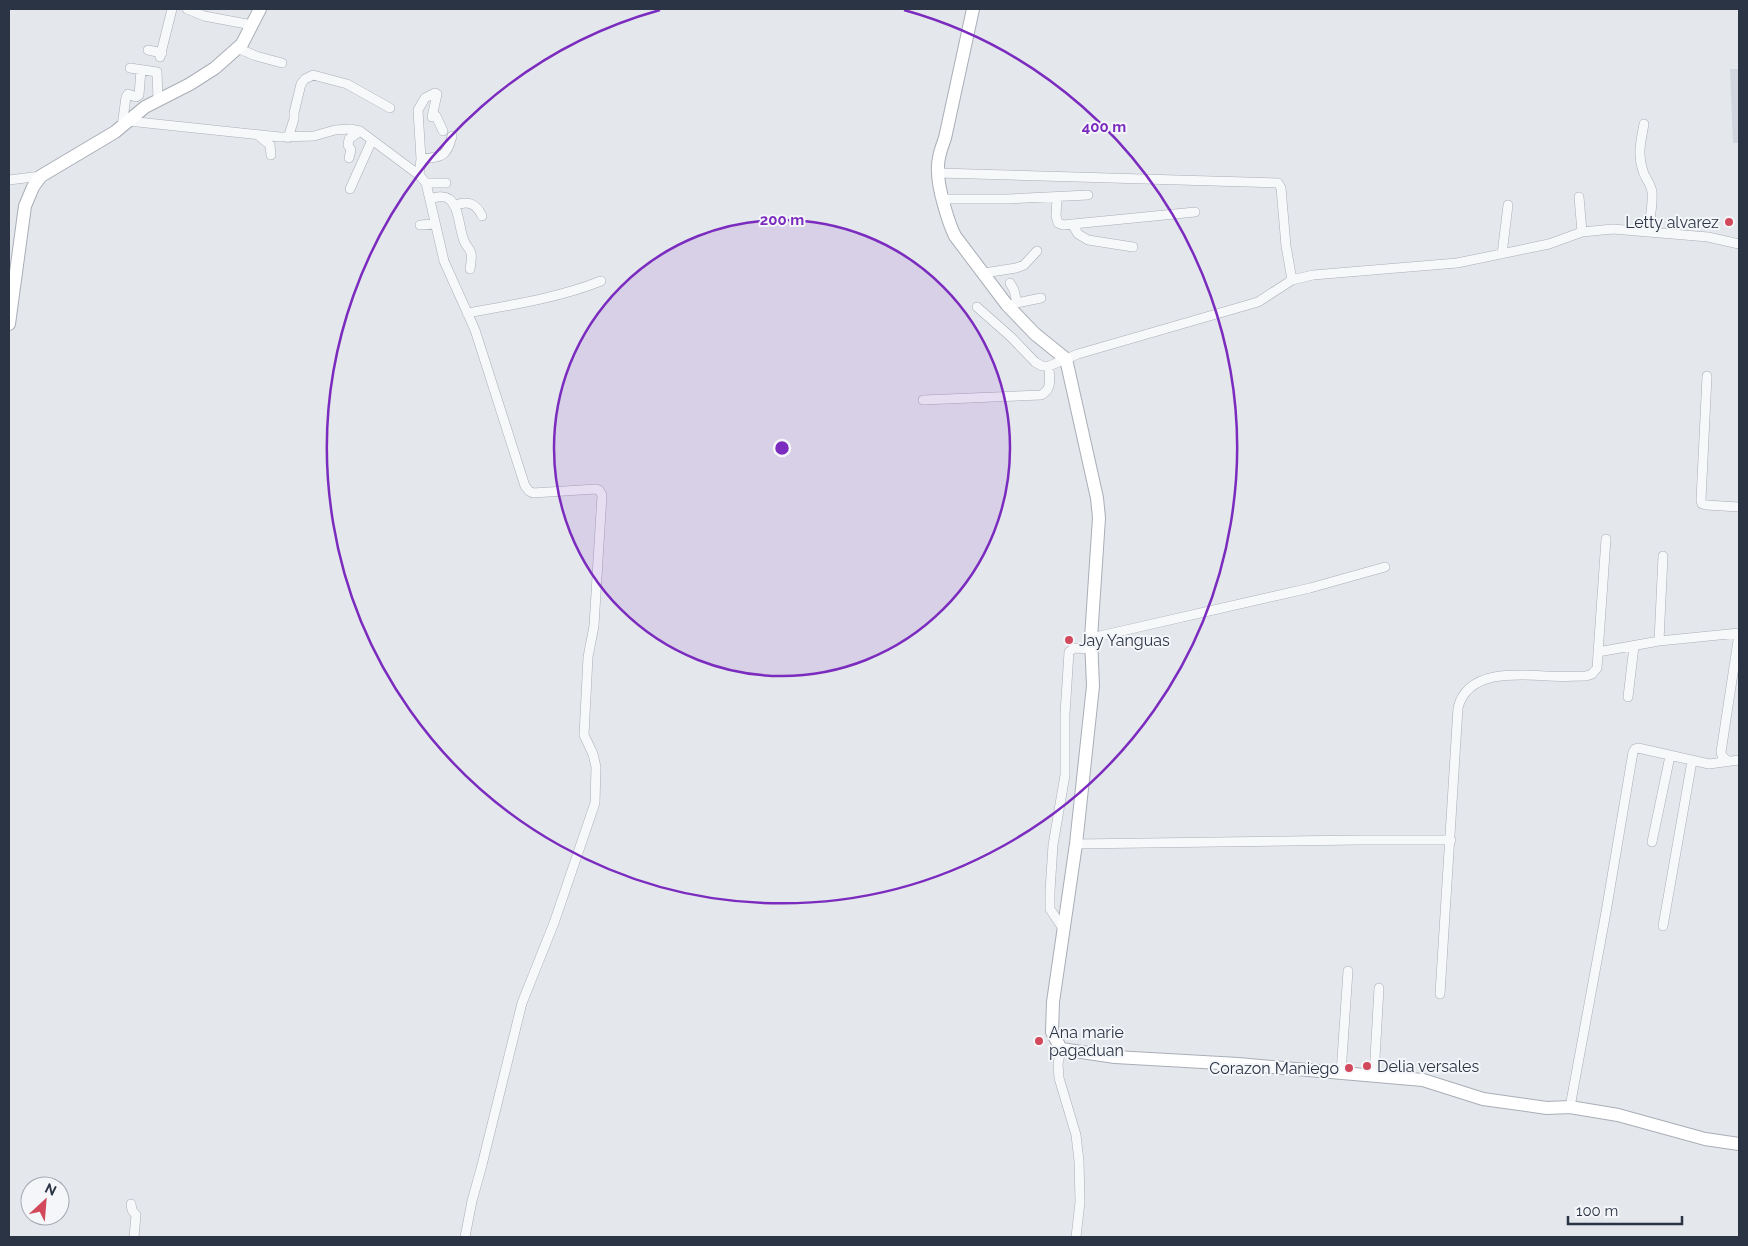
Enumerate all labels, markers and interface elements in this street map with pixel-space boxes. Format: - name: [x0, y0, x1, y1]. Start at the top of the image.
- text: 400 m: [1082, 118, 1126, 136]
- text: 200 m: [760, 211, 804, 229]
- place label: Letty alvarez: [1625, 213, 1719, 232]
- marker: Letty alvarez: [1723, 216, 1735, 228]
- centre of rings: [773, 439, 791, 457]
- place label: Jay Yanguas: [1079, 631, 1170, 650]
- marker: Jay Yanguas: [1063, 634, 1075, 646]
- place label: Ana marie pagaduan: [1049, 1023, 1124, 1060]
- marker: Ana marie pagaduan: [1033, 1035, 1045, 1047]
- place label: Delia versales: [1377, 1057, 1479, 1076]
- place label: Corazon Maniego: [1209, 1059, 1339, 1078]
- marker: Delia versales: [1361, 1060, 1373, 1072]
- marker: Corazon Maniego: [1343, 1062, 1355, 1074]
- north arrow: [20, 1176, 70, 1226]
- text: N: [42, 1180, 59, 1199]
- scale bar: [1568, 1194, 1682, 1226]
- text: 100 m: [1576, 1202, 1618, 1220]

